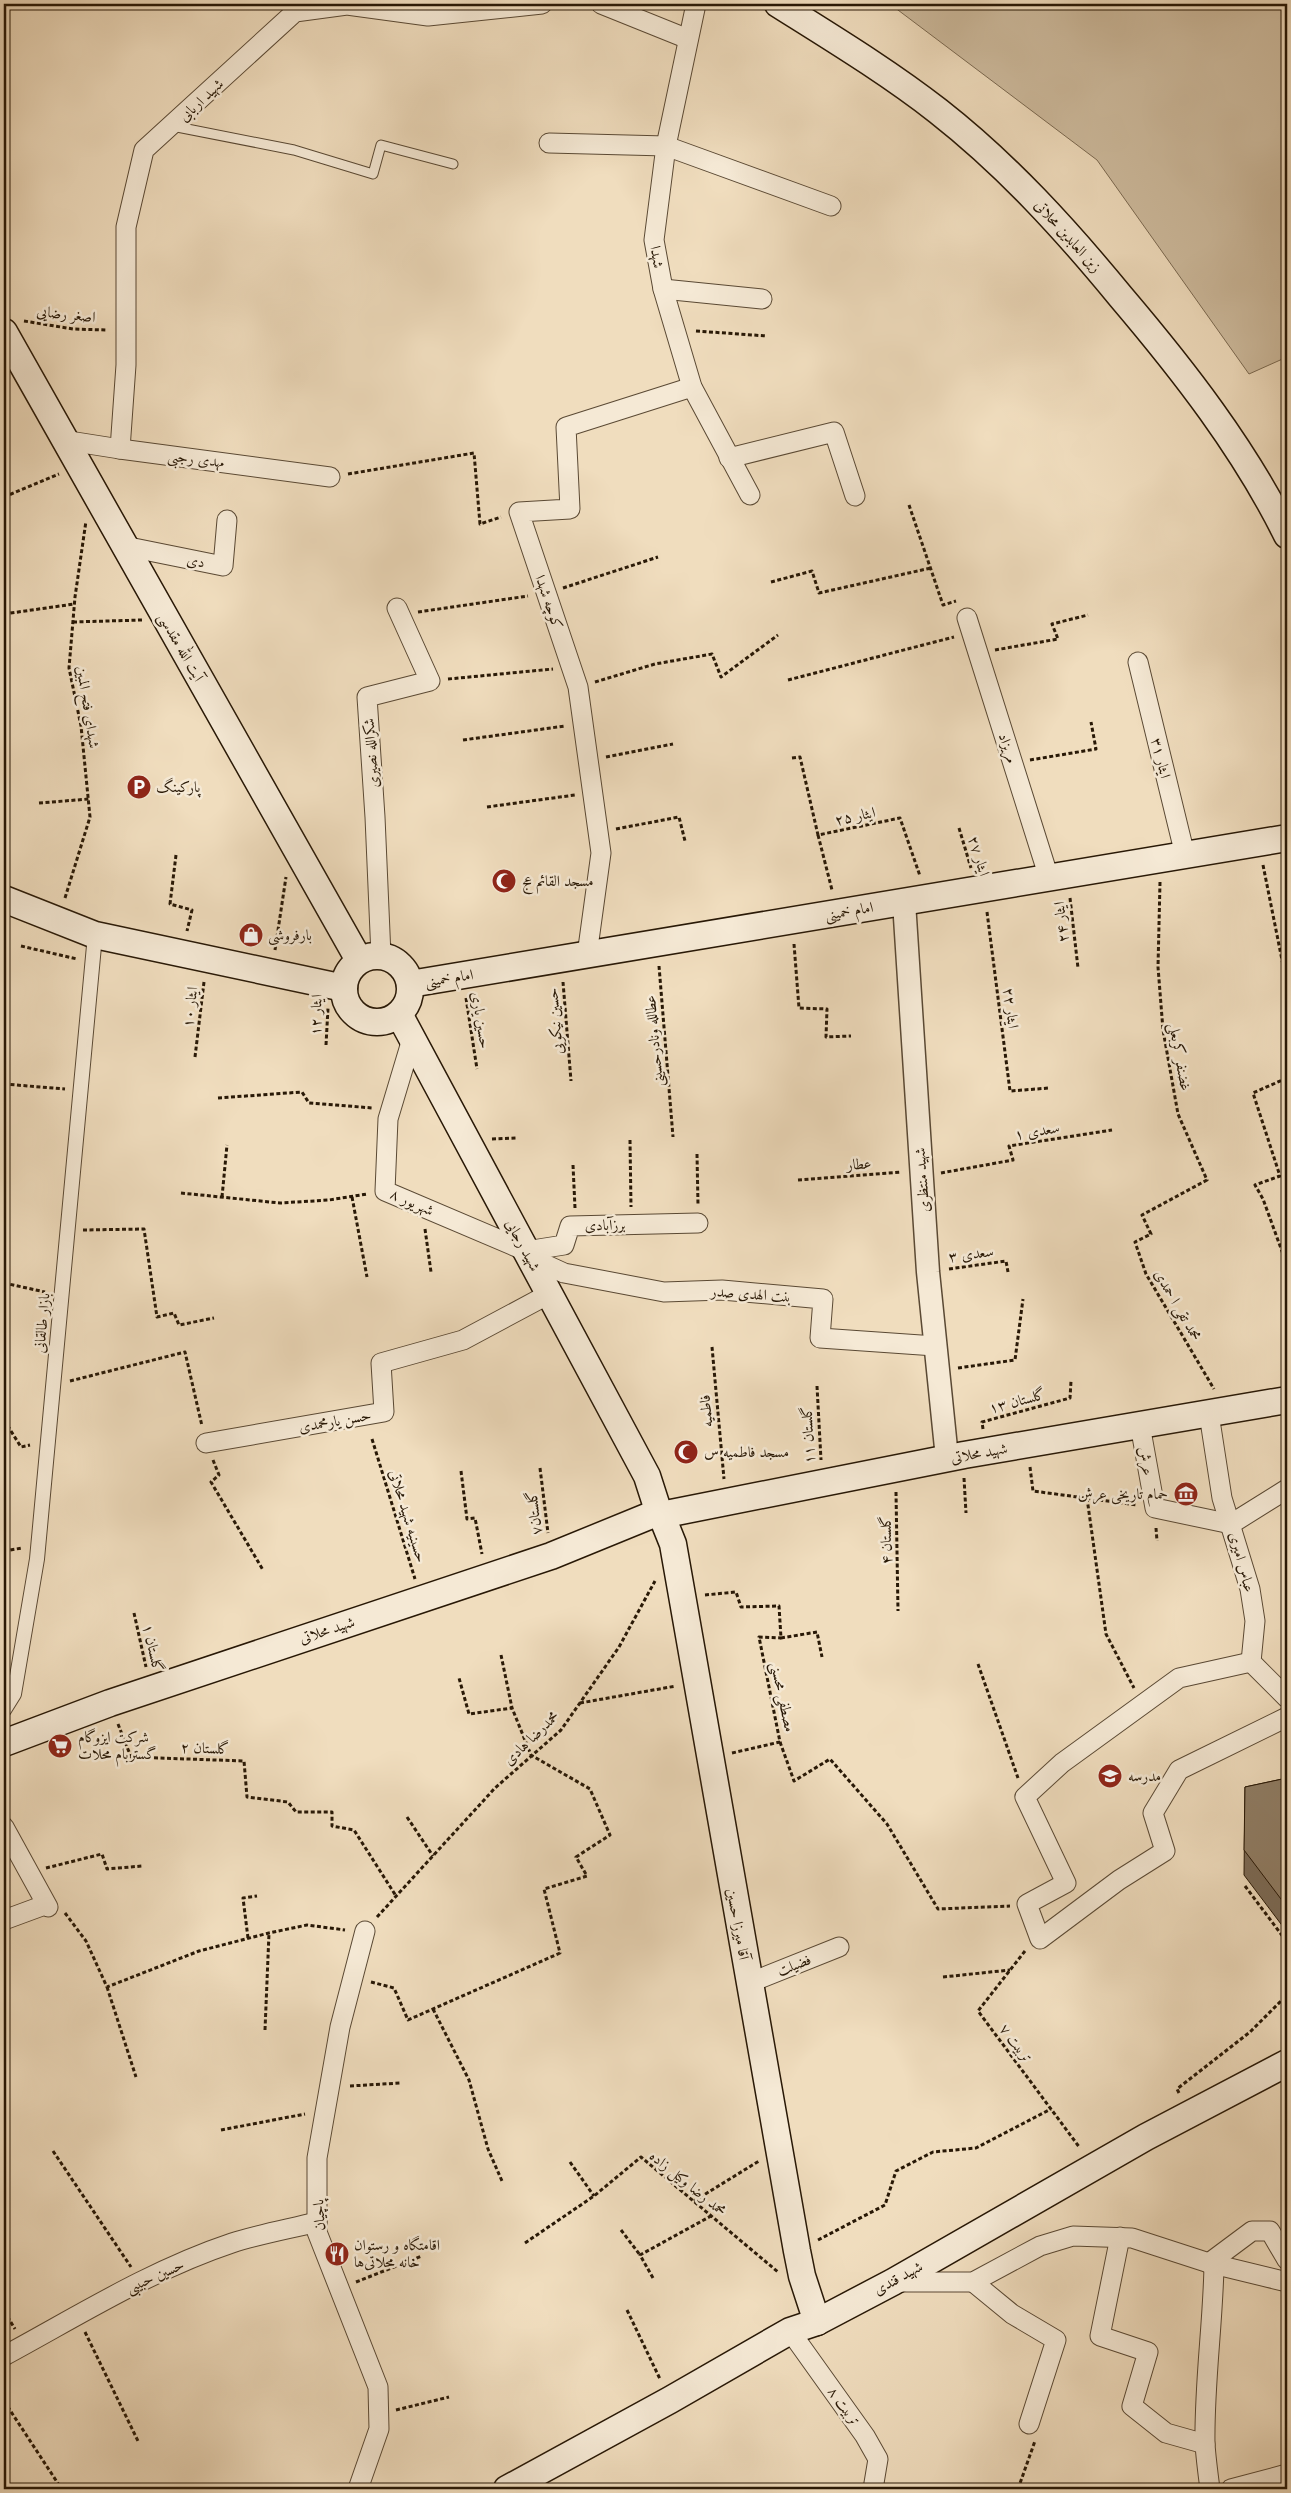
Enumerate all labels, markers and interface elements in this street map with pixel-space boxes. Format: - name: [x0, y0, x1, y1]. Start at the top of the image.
- street label: شهید اربابی: [174, 74, 228, 127]
- street label: زین العابدین محلاتی: [1031, 195, 1106, 276]
- street label: شهدا: [645, 244, 669, 270]
- street label: اصغر رضایی: [35, 301, 97, 327]
- street label: مهدی رجبی: [166, 446, 226, 474]
- street label: دی: [185, 549, 207, 572]
- street label: کوچه شهدا: [529, 572, 568, 632]
- street label: آیت الله مقدسی: [152, 608, 211, 687]
- street label: شهدای فتح المبین: [68, 664, 104, 750]
- street label: شکرالله نصیری: [359, 717, 383, 789]
- street label: مریزاد: [993, 730, 1022, 766]
- street label: ایثار ۳۱: [1146, 736, 1176, 780]
- parking icon: پارکینگ: [126, 774, 152, 800]
- place label: پارکینگ: [156, 777, 201, 798]
- street label: ایثار ۲۵: [833, 802, 877, 830]
- street label: ایثار ۲۷: [963, 833, 995, 879]
- mosque icon: مسجد القائم عج: [491, 868, 517, 894]
- place label: مسجد القائم عج: [522, 871, 594, 895]
- street label: امام خمینی: [823, 897, 875, 928]
- street label: ایثار ۲۴: [1049, 900, 1073, 944]
- shop icon: بارفروشی: [238, 922, 264, 948]
- place label: بارفروشی: [268, 925, 312, 946]
- street label: امام خمینی: [423, 964, 475, 995]
- street label: ایثار ۱۰: [178, 985, 202, 1029]
- street label: ایثار ۲۲: [999, 986, 1023, 1030]
- street label: حسین نیکویی: [542, 987, 568, 1055]
- street label: حسین یاری: [468, 990, 495, 1050]
- street label: ایثار ۱۲: [305, 994, 327, 1036]
- street label: عطالله ونادرحسینی: [640, 994, 669, 1088]
- street label: غضنفر کربعلی: [1163, 1021, 1196, 1093]
- street label: سعدی ۱: [1013, 1117, 1061, 1144]
- street label: شهید منتظری: [910, 1147, 934, 1213]
- street label: عطار: [844, 1153, 872, 1174]
- street label: ۸ شهریور: [387, 1184, 437, 1220]
- street label: شهید رجایی: [501, 1215, 545, 1275]
- street label: برزآبادی: [584, 1215, 626, 1234]
- street label: سعدی ۳: [947, 1241, 995, 1266]
- street label: محمد تقی ا حمدی: [1149, 1266, 1207, 1345]
- street label: بنت الهدی صدر: [708, 1281, 792, 1306]
- street label: بازار طالقانی: [29, 1292, 54, 1354]
- street label: گلستان ۱۳: [987, 1384, 1047, 1417]
- street label: فاطمیه: [695, 1394, 716, 1428]
- street label: حسن یارمحمدی: [297, 1405, 373, 1437]
- street label: گلستان ۱۱: [797, 1406, 818, 1464]
- street label: شهید محلاتی: [949, 1438, 1009, 1468]
- mosque icon: مسجد فاطمیه س: [673, 1439, 699, 1465]
- place label: مسجد فاطمیه س: [704, 1442, 789, 1461]
- street label: عرش: [1133, 1445, 1158, 1477]
- street label: حسینیه شهید محلاتی: [384, 1467, 432, 1565]
- museum icon: حمام تاریخی عرش: [1173, 1481, 1199, 1507]
- place label: حمام تاریخی عرش: [1078, 1484, 1168, 1507]
- street label: گلستان۷: [521, 1490, 546, 1536]
- street label: گلستان ۴: [876, 1516, 895, 1564]
- street label: عباس امیری: [1225, 1530, 1260, 1594]
- street label: شهید محلاتی: [297, 1612, 357, 1648]
- street label: گلستان ۱: [139, 1622, 168, 1674]
- street label: مصطفی محسنی: [765, 1660, 800, 1734]
- street label: محمدرضا هادی: [499, 1706, 563, 1769]
- place label: شرکت ایزوگام گستربام محلات: [78, 1727, 156, 1767]
- supermarket icon: شرکت ایزوگام گستربام محلات: [47, 1733, 73, 1759]
- street label: گلستان ۲: [180, 1737, 230, 1758]
- school or university icon: مدرسه: [1097, 1763, 1123, 1789]
- place label: مدرسه: [1128, 1766, 1161, 1785]
- street label: آقا میرزا حسین: [723, 1887, 754, 1963]
- street label: فضیلت: [774, 1949, 814, 1980]
- street label: تربیت ۷: [996, 2020, 1037, 2066]
- street label: محمد رضا وکیل زاده: [645, 2146, 731, 2221]
- street label: پاچیان: [308, 2197, 331, 2231]
- place label: اقامتگاه و رستوان خانه محلاتی‌ها: [354, 2235, 440, 2271]
- restaurant icon: اقامتگاه و رستوان خانه محلاتی‌ها: [324, 2241, 350, 2267]
- street label: حسین حبیبی: [123, 2254, 188, 2300]
- street label: شهید قندی: [870, 2256, 926, 2300]
- street label: تربیت ۸: [824, 2383, 865, 2429]

